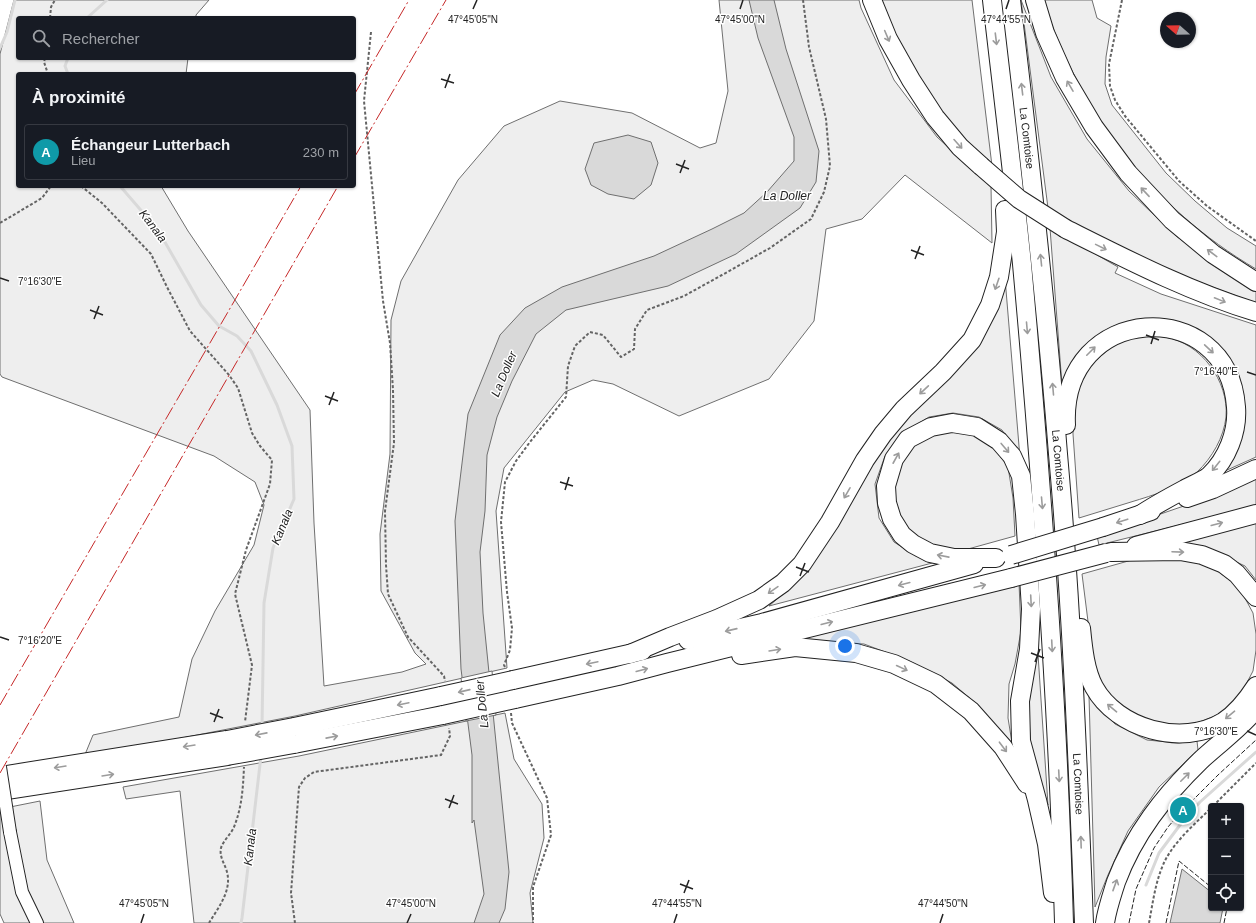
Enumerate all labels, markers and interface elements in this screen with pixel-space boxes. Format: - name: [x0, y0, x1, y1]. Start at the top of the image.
- north arrow: [1160, 12, 1196, 48]
- text: 47°45'05"N: [448, 14, 498, 25]
- text: 47°45'00"N: [715, 14, 765, 25]
- text: 47°44'55"N: [981, 14, 1031, 25]
- search box: [16, 16, 356, 60]
- icon: search: [30, 27, 52, 49]
- text: Rechercher: [62, 30, 140, 47]
- one-way arrow: [883, 30, 891, 42]
- one-way arrow: [993, 32, 1000, 45]
- one-way arrow: [1065, 80, 1073, 92]
- one-way arrow: [1018, 83, 1026, 96]
- text: À proximité: [32, 88, 126, 107]
- street label: La Comtoise: [1018, 107, 1036, 169]
- text: Échangeur Lutterbach: [71, 136, 230, 153]
- one-way arrow: [954, 139, 963, 149]
- text: A: [41, 145, 51, 160]
- text: 230 m: [303, 145, 339, 160]
- text: Lieu: [71, 153, 96, 168]
- one-way arrow: [1141, 187, 1150, 197]
- water label: La Doller: [763, 189, 812, 203]
- water label: Kanala: [136, 207, 170, 245]
- one-way arrow: [1095, 244, 1107, 251]
- one-way arrow: [1206, 249, 1217, 257]
- one-way arrow: [1037, 254, 1045, 267]
- text: 7°16'30"E: [18, 276, 62, 287]
- one-way arrow: [993, 278, 1000, 291]
- one-way arrow: [1213, 296, 1225, 304]
- one-way arrow: [1023, 321, 1031, 334]
- one-way arrow: [1204, 345, 1214, 354]
- one-way arrow: [1086, 346, 1096, 356]
- water label: La Doller: [488, 348, 520, 399]
- text: 7°16'40"E: [1194, 366, 1238, 377]
- one-way arrow: [1049, 383, 1056, 396]
- one-way arrow: [919, 385, 930, 394]
- street label: La Comtoise: [1050, 429, 1067, 492]
- one-way arrow: [1000, 443, 1009, 453]
- one-way arrow: [893, 452, 901, 464]
- one-way arrow: [1212, 461, 1221, 472]
- one-way arrow: [842, 487, 850, 499]
- one-way arrow: [1038, 496, 1045, 509]
- water label: Kanala: [268, 507, 296, 547]
- one-way arrow: [1115, 518, 1128, 525]
- one-way arrow: [1210, 520, 1223, 528]
- one-way arrow: [1171, 548, 1184, 556]
- one-way arrow: [937, 552, 950, 560]
- one-way arrow: [898, 581, 911, 588]
- one-way arrow: [974, 581, 987, 589]
- one-way arrow: [768, 586, 779, 594]
- one-way arrow: [1027, 594, 1034, 607]
- one-way arrow: [820, 619, 833, 627]
- one-way arrow: [725, 627, 738, 634]
- text: 7°16'20"E: [18, 635, 62, 646]
- your location: [835, 636, 855, 656]
- one-way arrow: [1048, 639, 1055, 652]
- one-way arrow: [768, 646, 781, 654]
- one-way arrow: [586, 659, 599, 667]
- one-way arrow: [635, 665, 648, 673]
- one-way arrow: [896, 665, 908, 672]
- water label: La Doller: [472, 678, 491, 729]
- one-way arrow: [457, 688, 470, 696]
- one-way arrow: [397, 701, 410, 709]
- one-way arrow: [1106, 703, 1117, 712]
- one-way arrow: [1225, 711, 1236, 720]
- text: 7°16'30"E: [1194, 726, 1238, 737]
- one-way arrow: [255, 730, 268, 738]
- one-way arrow: [325, 732, 338, 740]
- one-way arrow: [183, 742, 196, 750]
- one-way arrow: [999, 742, 1007, 753]
- street label: La Comtoise: [1071, 753, 1086, 815]
- one-way arrow: [54, 763, 67, 771]
- one-way arrow: [1055, 769, 1062, 782]
- one-way arrow: [101, 771, 114, 779]
- one-way arrow: [1180, 772, 1189, 782]
- pin: A: [1170, 795, 1196, 825]
- map controls: [1208, 803, 1244, 911]
- button: +: [1208, 803, 1244, 839]
- water label: Kanala: [241, 827, 259, 866]
- one-way arrow: [1078, 836, 1085, 849]
- button: −: [1208, 839, 1244, 875]
- button: locate: [1208, 875, 1244, 911]
- one-way arrow: [1112, 880, 1120, 892]
- text: 47°45'05"N: [119, 898, 169, 909]
- text: 47°45'00"N: [386, 898, 436, 909]
- text: 47°44'55"N: [652, 898, 702, 909]
- text: 47°44'50"N: [918, 898, 968, 909]

